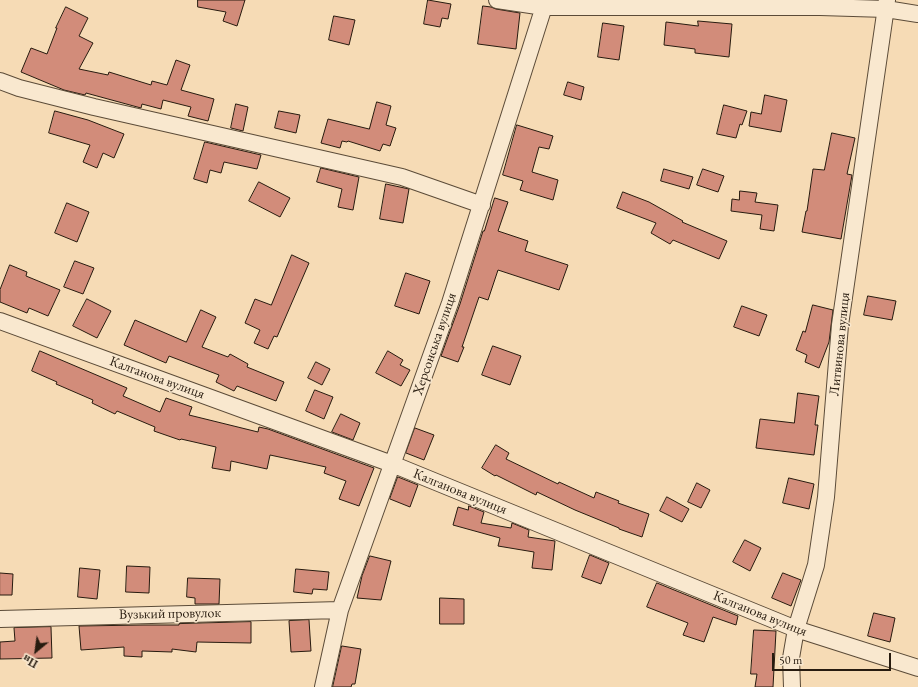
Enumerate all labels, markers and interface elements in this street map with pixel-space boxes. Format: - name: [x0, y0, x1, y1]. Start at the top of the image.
- street label: Херсонська вулиця: [410, 291, 460, 397]
- street label: Литвинова вулиця: [826, 291, 854, 397]
- street label: Калганова вулиця: [107, 353, 207, 403]
- street label: Калганова вулиця: [411, 466, 509, 518]
- street label: Калганова вулиця: [711, 588, 809, 640]
- street label: Вузький провулок: [119, 605, 221, 623]
- north arrow: [16, 631, 56, 671]
- scale bar: [774, 645, 893, 671]
- text: Пн: [20, 652, 40, 671]
- text: 50 m: [779, 652, 802, 668]

